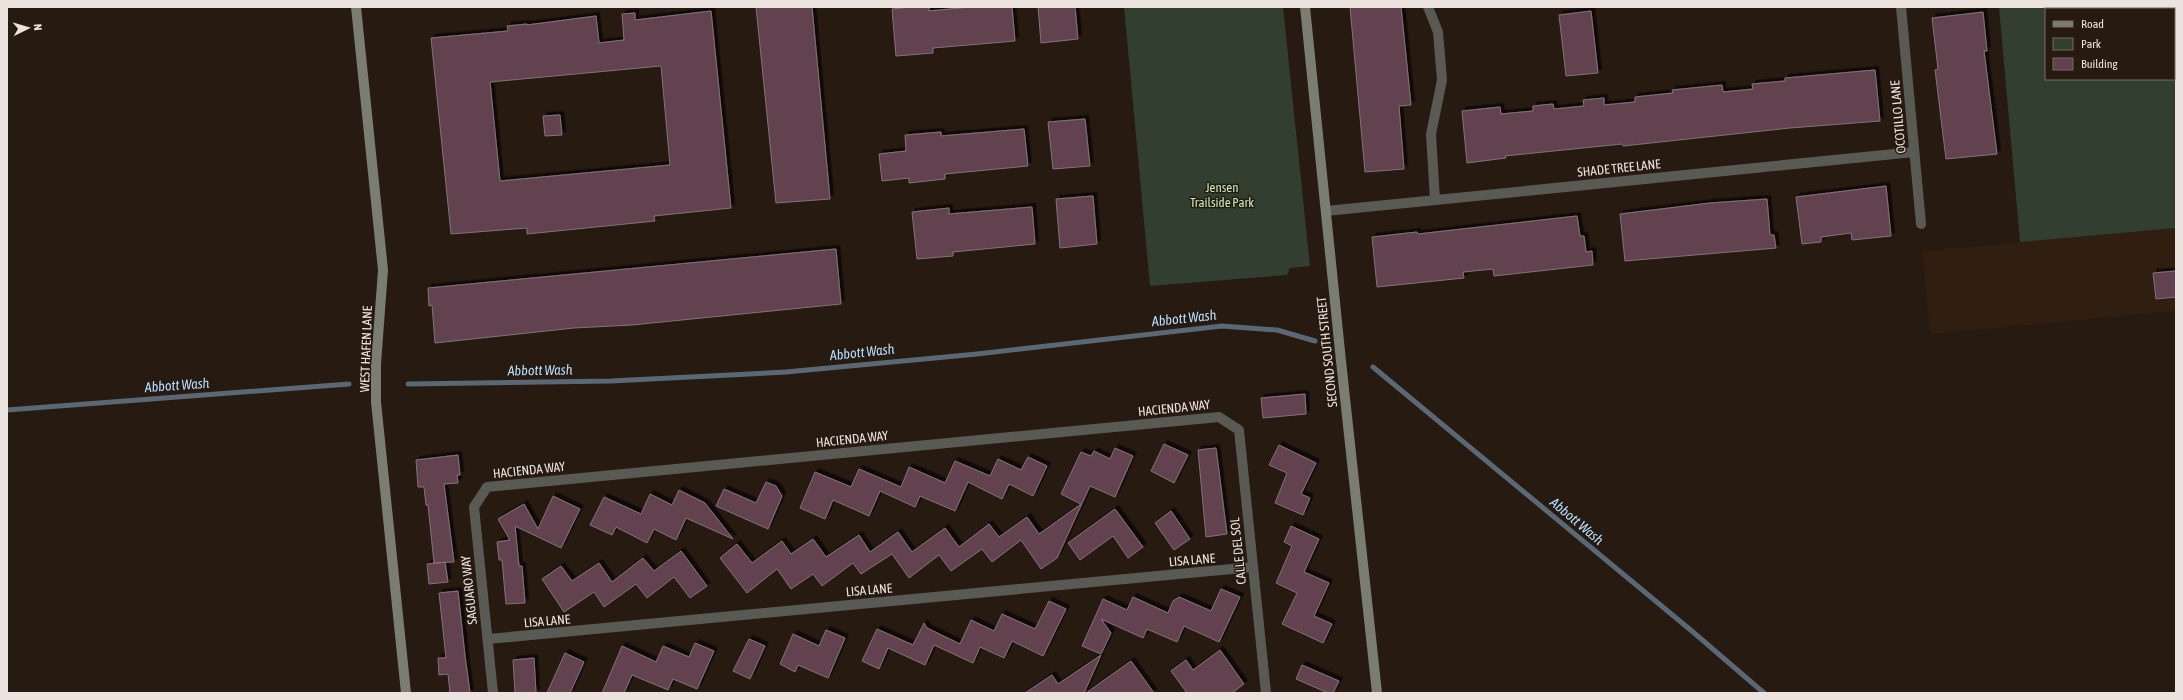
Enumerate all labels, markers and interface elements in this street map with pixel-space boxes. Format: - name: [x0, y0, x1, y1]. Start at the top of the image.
- north arrow: [8, 8, 48, 48]
- legend: [2045, 8, 2175, 80]
- text: Road: [2081, 17, 2104, 31]
- text: N: [32, 23, 44, 31]
- text: Park: [2081, 37, 2102, 51]
- text: Building: [2081, 57, 2119, 71]
- street label: OCOTILLO LANE: [1887, 79, 1909, 154]
- street label: SHADE TREE LANE: [1577, 156, 1662, 180]
- park label: Jensen Trailside Park: [1190, 180, 1254, 210]
- street label: SECOND SOUTH STREET: [1314, 296, 1340, 408]
- street label: WEST HAFEN LANE: [357, 305, 375, 393]
- water label: Abbott Wash: [1150, 307, 1217, 329]
- water label: Abbott Wash: [828, 341, 895, 363]
- water label: Abbott Wash: [507, 361, 573, 379]
- water label: Abbott Wash: [143, 375, 210, 395]
- street label: HACIENDA WAY: [1137, 397, 1211, 419]
- street label: HACIENDA WAY: [815, 428, 889, 450]
- street label: HACIENDA WAY: [492, 459, 566, 481]
- water label: Abbott Wash: [1546, 493, 1607, 548]
- street label: CALLE DEL SOL: [1227, 517, 1249, 585]
- street label: LISA LANE: [1168, 550, 1216, 570]
- street label: SAGUARO WAY: [458, 555, 480, 625]
- street label: LISA LANE: [845, 580, 893, 600]
- street label: LISA LANE: [523, 611, 571, 631]

